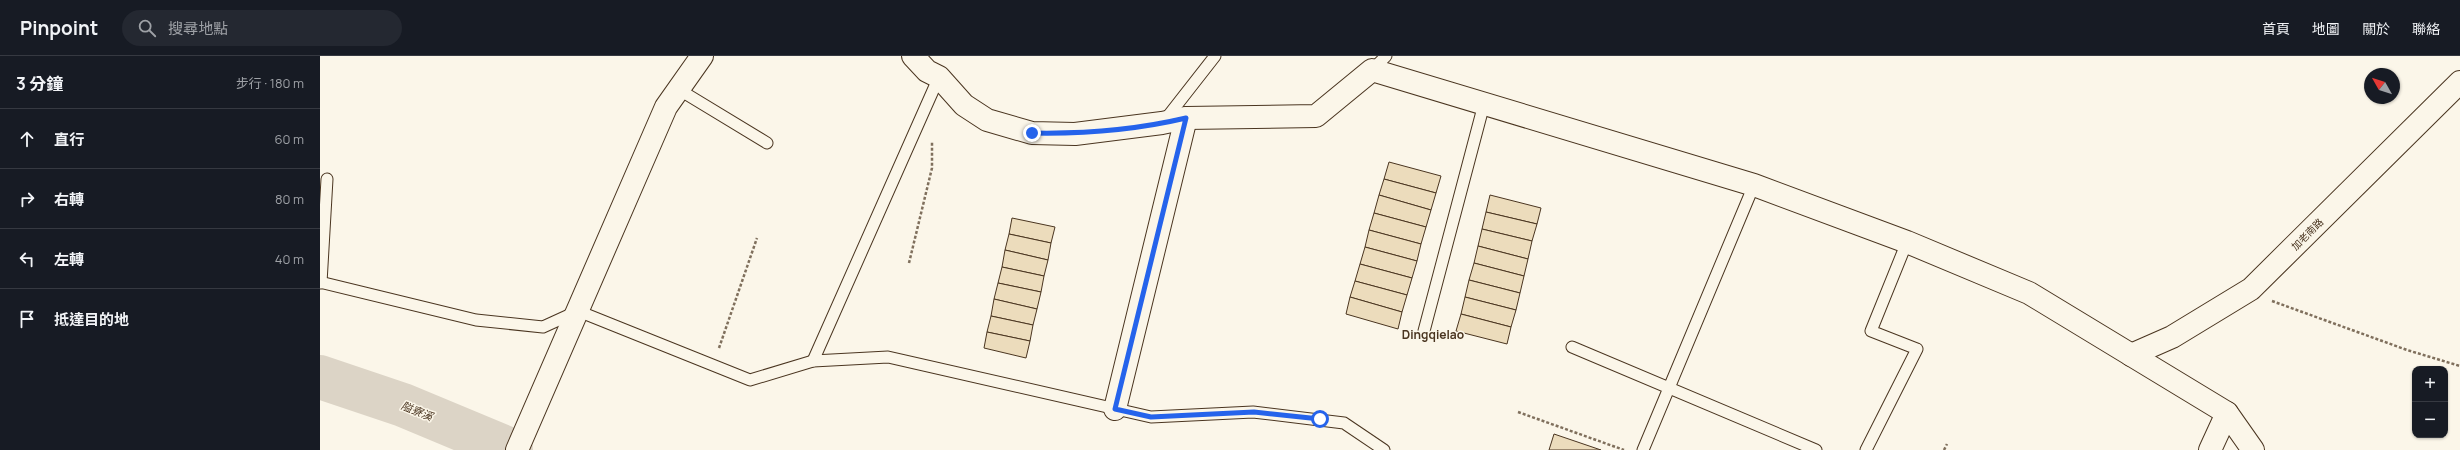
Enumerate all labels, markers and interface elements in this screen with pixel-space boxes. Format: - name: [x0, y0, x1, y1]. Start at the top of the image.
- search box: [122, 10, 402, 46]
- text: Pinpoint: [20, 15, 98, 41]
- icon: search: [136, 17, 158, 39]
- text: 搜尋地點: [168, 18, 228, 39]
- text: 首頁: [2262, 19, 2290, 38]
- text: 地圖: [2312, 19, 2340, 38]
- text: 關於: [2362, 19, 2390, 38]
- text: 聯絡: [2412, 19, 2440, 38]
- north arrow: [2364, 68, 2400, 104]
- text: 3 分鐘: [16, 72, 63, 95]
- text: 步行 · 180 m: [236, 74, 304, 92]
- route end: [1023, 124, 1041, 142]
- icon: ahead: [16, 128, 38, 150]
- text: 直行: [54, 129, 84, 150]
- text: 60 m: [274, 130, 304, 148]
- icon: right: [16, 188, 38, 210]
- text: 右轉: [54, 189, 84, 210]
- text: 80 m: [275, 190, 304, 208]
- street label: 加老南路: [2288, 215, 2326, 253]
- icon: left: [16, 248, 38, 270]
- text: 左轉: [54, 249, 84, 270]
- text: 40 m: [275, 250, 304, 268]
- icon: arrive: [16, 308, 38, 330]
- text: 抵達目的地: [54, 309, 129, 330]
- district label: Dingqielao: [1402, 326, 1464, 343]
- map controls: [2412, 366, 2448, 438]
- button: +: [2412, 366, 2448, 402]
- water label: 隘寮溪: [399, 397, 437, 424]
- button: −: [2412, 402, 2448, 438]
- route start: [1311, 410, 1329, 428]

